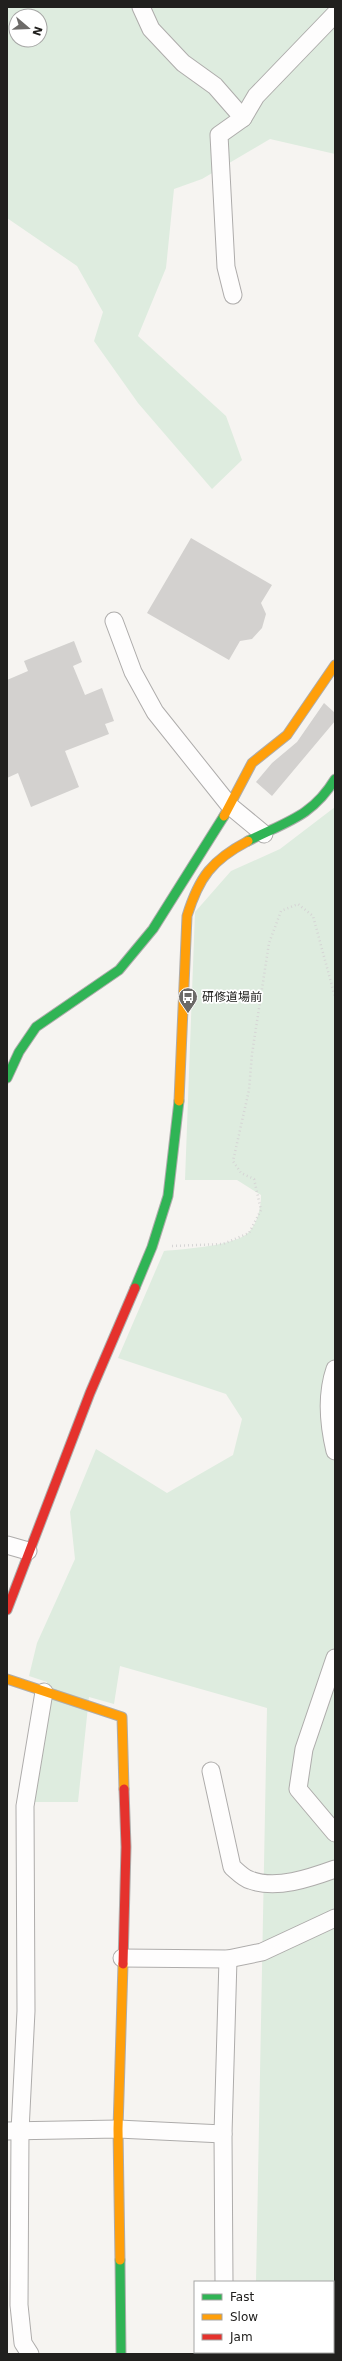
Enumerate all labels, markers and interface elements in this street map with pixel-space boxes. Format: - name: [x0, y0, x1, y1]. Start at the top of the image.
- north arrow: [8, 8, 48, 48]
- text: N: [29, 25, 45, 38]
- bus stop icon: 研修道場前: [177, 986, 199, 1014]
- place label: 研修道場前: [202, 990, 262, 1004]
- legend: [194, 2281, 334, 2353]
- text: Fast: [230, 2290, 254, 2304]
- text: Slow: [230, 2310, 258, 2324]
- text: Jam: [229, 2330, 253, 2344]

